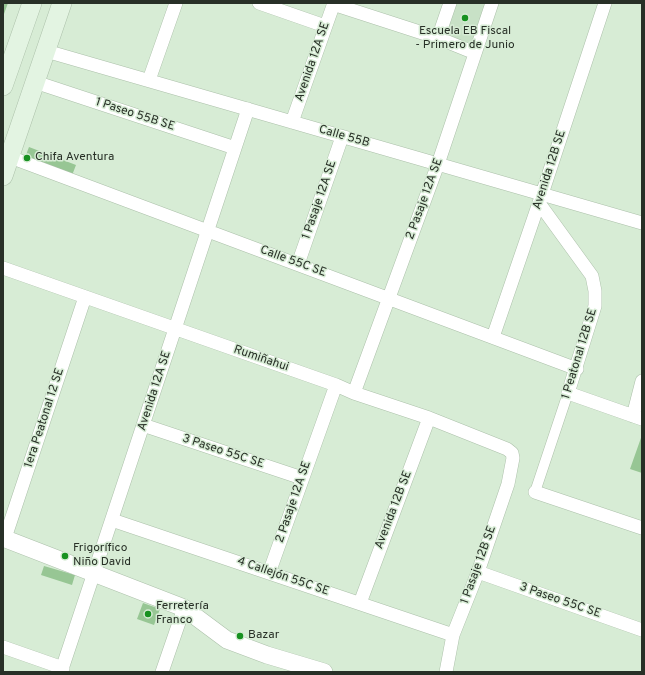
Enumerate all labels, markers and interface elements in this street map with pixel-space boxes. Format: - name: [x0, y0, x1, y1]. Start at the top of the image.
- marker: Escuela EB Fiscal - Primero de Junio: [460, 13, 470, 23]
- street label: Avenida 12A SE: [293, 20, 333, 104]
- place label: Escuela EB Fiscal - Primero de Junio: [415, 25, 515, 53]
- street label: 1 Paseo 55B SE: [93, 95, 177, 135]
- street label: Calle 55B: [317, 123, 371, 151]
- street label: Avenida 12B SE: [530, 128, 570, 212]
- place label: Chifa Aventura: [35, 151, 114, 165]
- marker: Chifa Aventura: [22, 153, 32, 163]
- street label: 2 Pasaje 12A SE: [404, 156, 446, 242]
- street label: 1 Pasaje 12A SE: [300, 159, 340, 241]
- street label: Calle 55C SE: [258, 243, 328, 281]
- street label: 1 Peatonal 12B SE: [559, 307, 601, 401]
- street label: Rumiñahui: [231, 343, 291, 375]
- street label: Avenida 12A SE: [135, 349, 175, 433]
- street label: 1era Peatonal 12 SE: [22, 366, 68, 470]
- street label: 3 Paseo 55C SE: [180, 432, 266, 472]
- street label: 2 Pasaje 12A SE: [273, 459, 315, 545]
- street label: Avenida 12B SE: [372, 469, 416, 551]
- street label: 1 Pasaje 12B SE: [458, 524, 500, 606]
- place label: Frigorífico Niño David: [73, 542, 131, 570]
- marker: Frigorífico Niño David: [60, 551, 70, 561]
- street label: 4 Callejón 55C SE: [235, 555, 331, 599]
- street label: 3 Paseo 55C SE: [517, 580, 603, 622]
- place label: Ferretería Franco: [156, 600, 209, 628]
- marker: Ferretería Franco: [143, 609, 153, 619]
- place label: Bazar: [248, 629, 279, 643]
- marker: Bazar: [235, 631, 245, 641]

